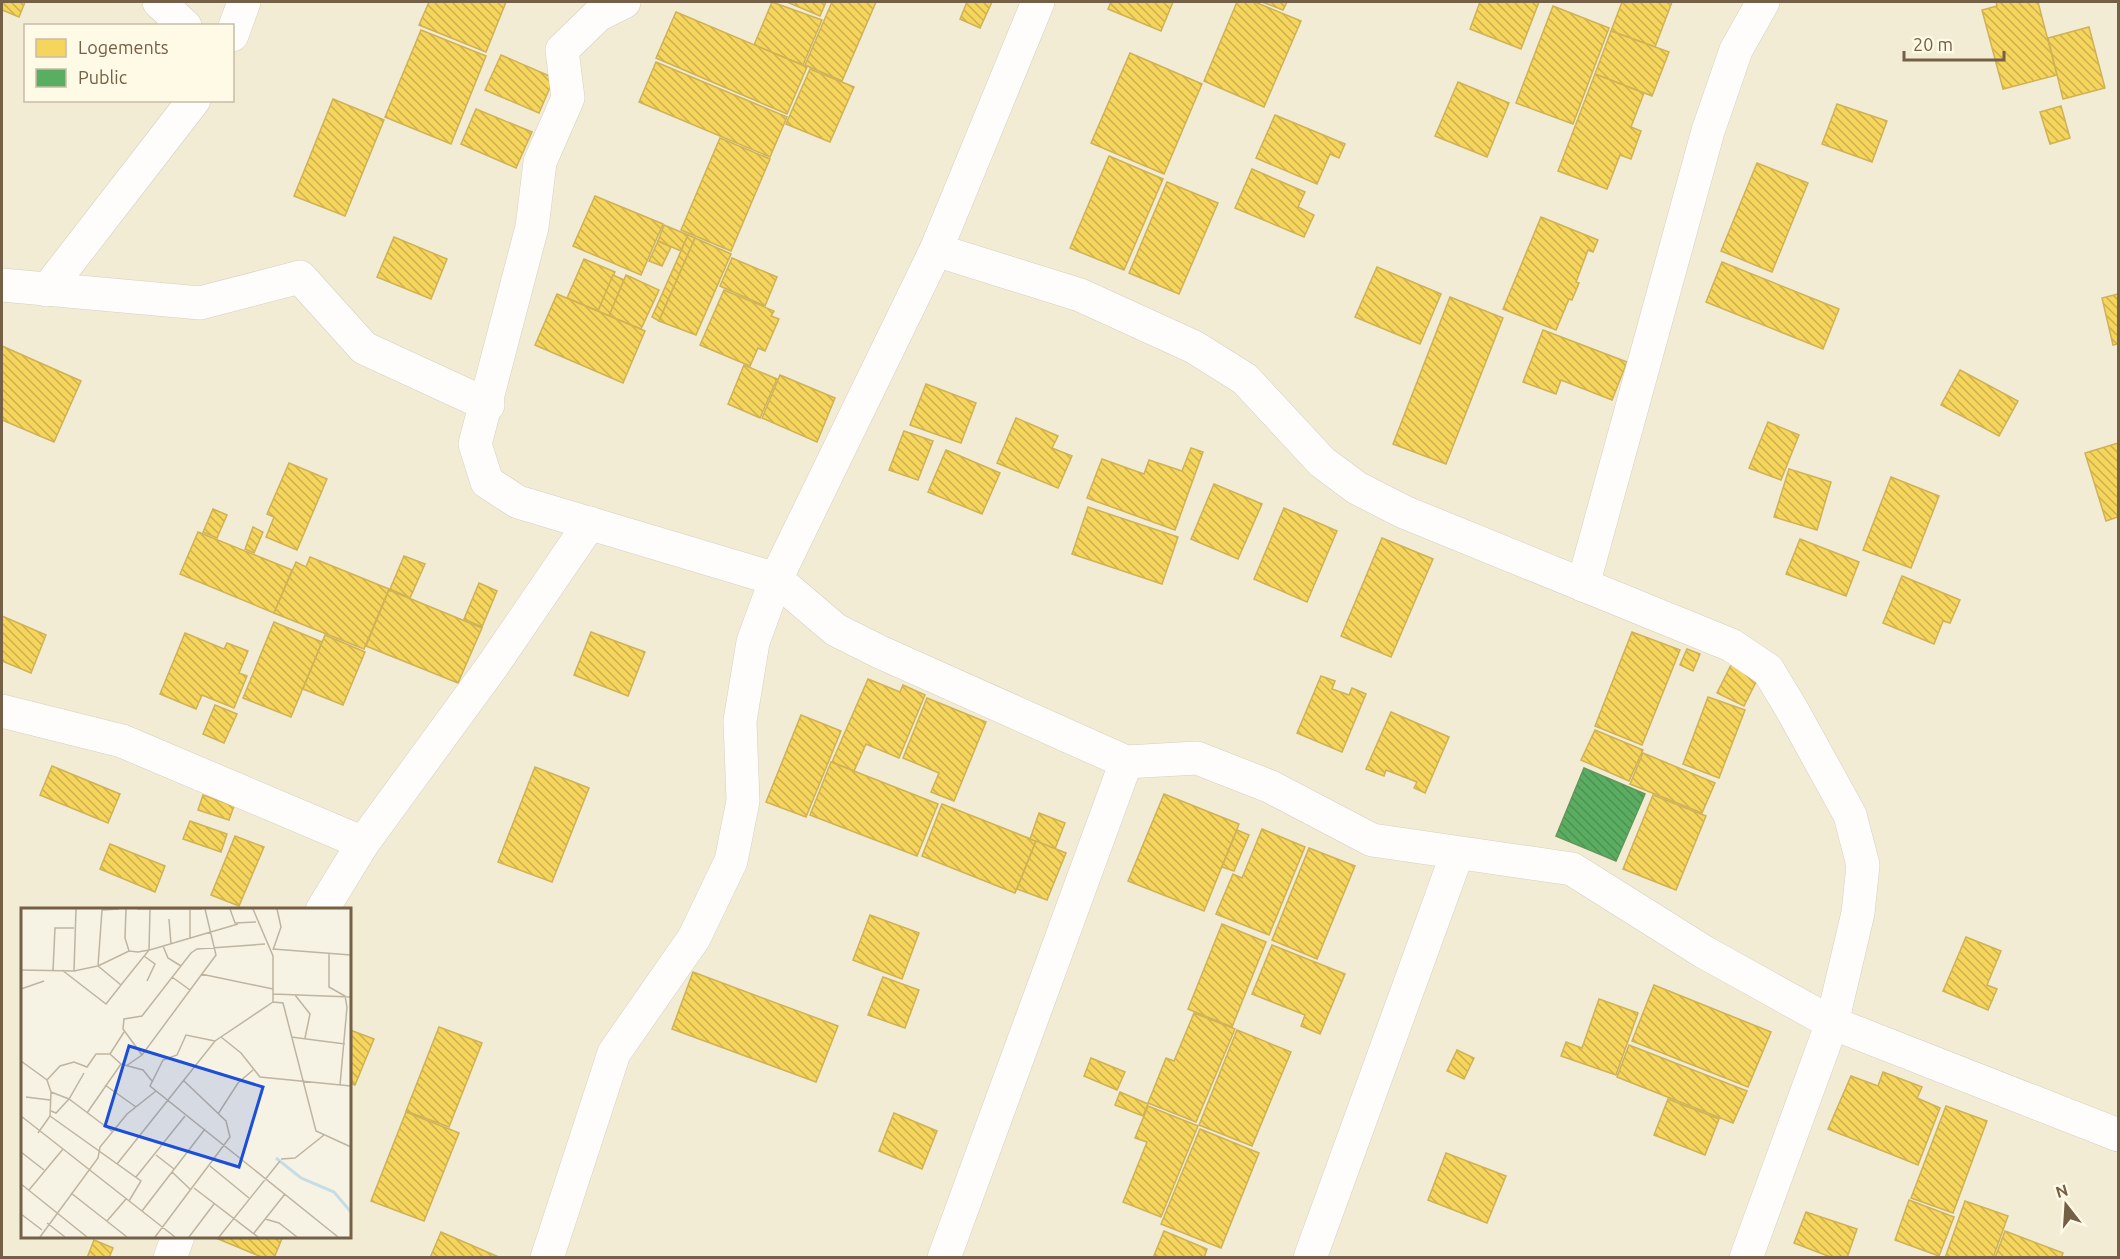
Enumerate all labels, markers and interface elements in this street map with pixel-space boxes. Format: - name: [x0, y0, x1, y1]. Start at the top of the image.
- legend: [24, 24, 234, 102]
- scale bar: [1904, 24, 2004, 62]
- text: 20 m: [1913, 34, 1953, 54]
- text: Logements: [78, 37, 169, 57]
- text: Public: [78, 67, 127, 87]
- inset map: [21, 908, 351, 1238]
- north arrow: [2036, 1175, 2096, 1235]
- text: N: [2053, 1180, 2070, 1201]

